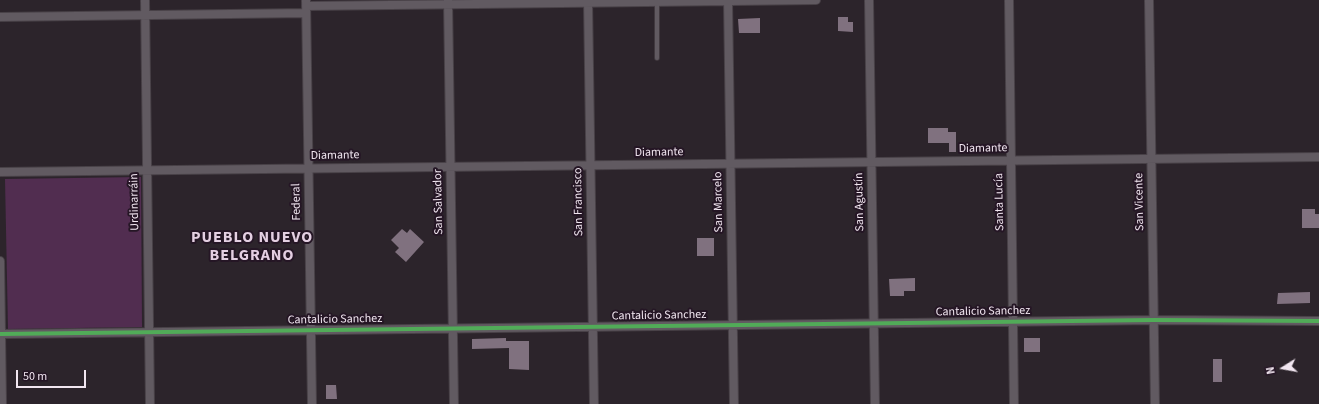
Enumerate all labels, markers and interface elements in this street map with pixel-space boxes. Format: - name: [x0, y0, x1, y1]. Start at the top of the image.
- street label: Diamante: [958, 141, 1008, 157]
- street label: Diamante: [634, 145, 684, 161]
- street label: Diamante: [310, 148, 360, 164]
- street label: San Francisco: [571, 167, 587, 237]
- street label: San Salvador: [431, 169, 447, 235]
- street label: San Marcelo: [711, 171, 727, 233]
- street label: San Agustín: [852, 172, 868, 232]
- street label: Urdinarráin: [127, 173, 143, 231]
- street label: Santa Lucía: [992, 173, 1008, 231]
- street label: San Vicente: [1132, 173, 1148, 231]
- street label: Federal: [289, 183, 305, 221]
- district label: PUEBLO NUEVO BELGRANO: [191, 228, 313, 266]
- street label: Cantalicio Sanchez: [936, 304, 1030, 320]
- street label: Cantalicio Sanchez: [612, 308, 706, 324]
- street label: Cantalicio Sanchez: [288, 312, 382, 328]
- north arrow: [1263, 348, 1303, 388]
- scale bar: [18, 362, 88, 388]
- text: N: [1263, 365, 1279, 375]
- text: 50 m: [23, 368, 47, 385]

